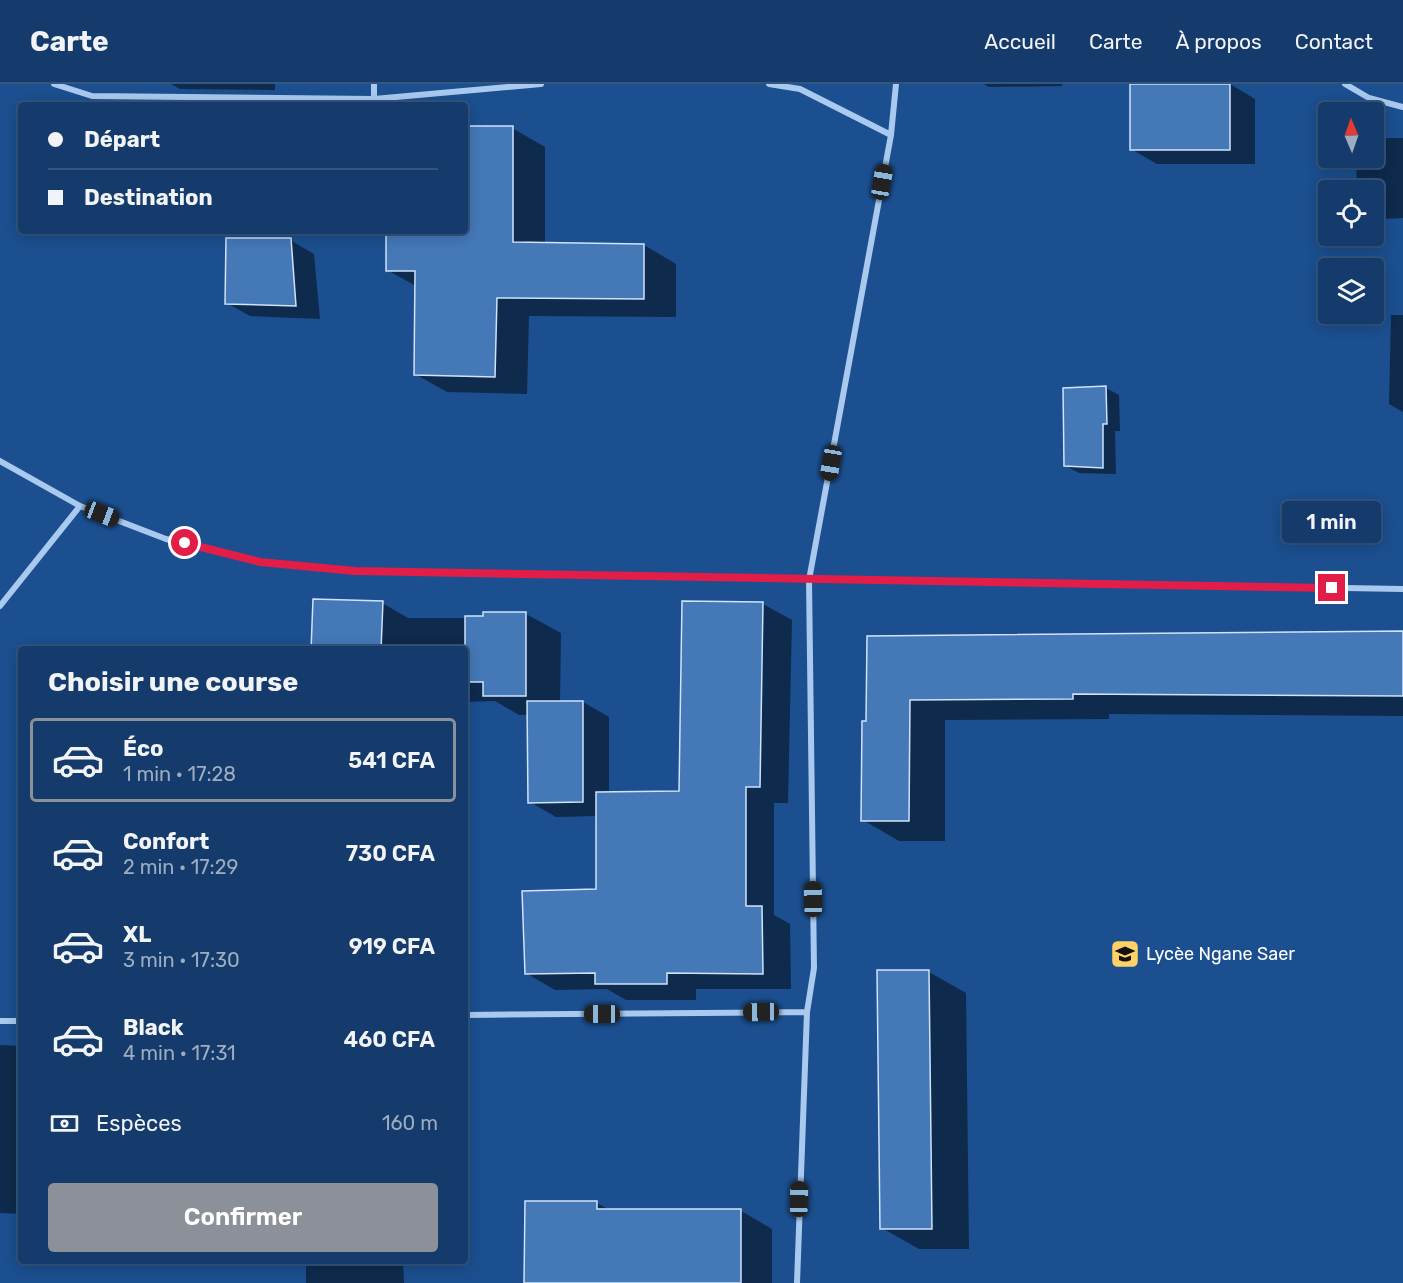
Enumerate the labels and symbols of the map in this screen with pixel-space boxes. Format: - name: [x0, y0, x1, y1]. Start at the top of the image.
- north arrow: [1318, 102, 1384, 168]
- car: [870, 163, 894, 201]
- car: [819, 444, 843, 482]
- car: [82, 499, 122, 529]
- callout: 1 min: [1282, 501, 1382, 543]
- route start: [171, 529, 198, 556]
- route end: [1318, 574, 1345, 601]
- car: [804, 881, 822, 917]
- school or university icon: Lycèe Ngane Saer: [1109, 938, 1141, 970]
- place label: Lycèe Ngane Saer: [1146, 943, 1295, 965]
- car: [743, 1003, 779, 1021]
- car: [584, 1005, 620, 1023]
- car: [790, 1181, 808, 1217]

